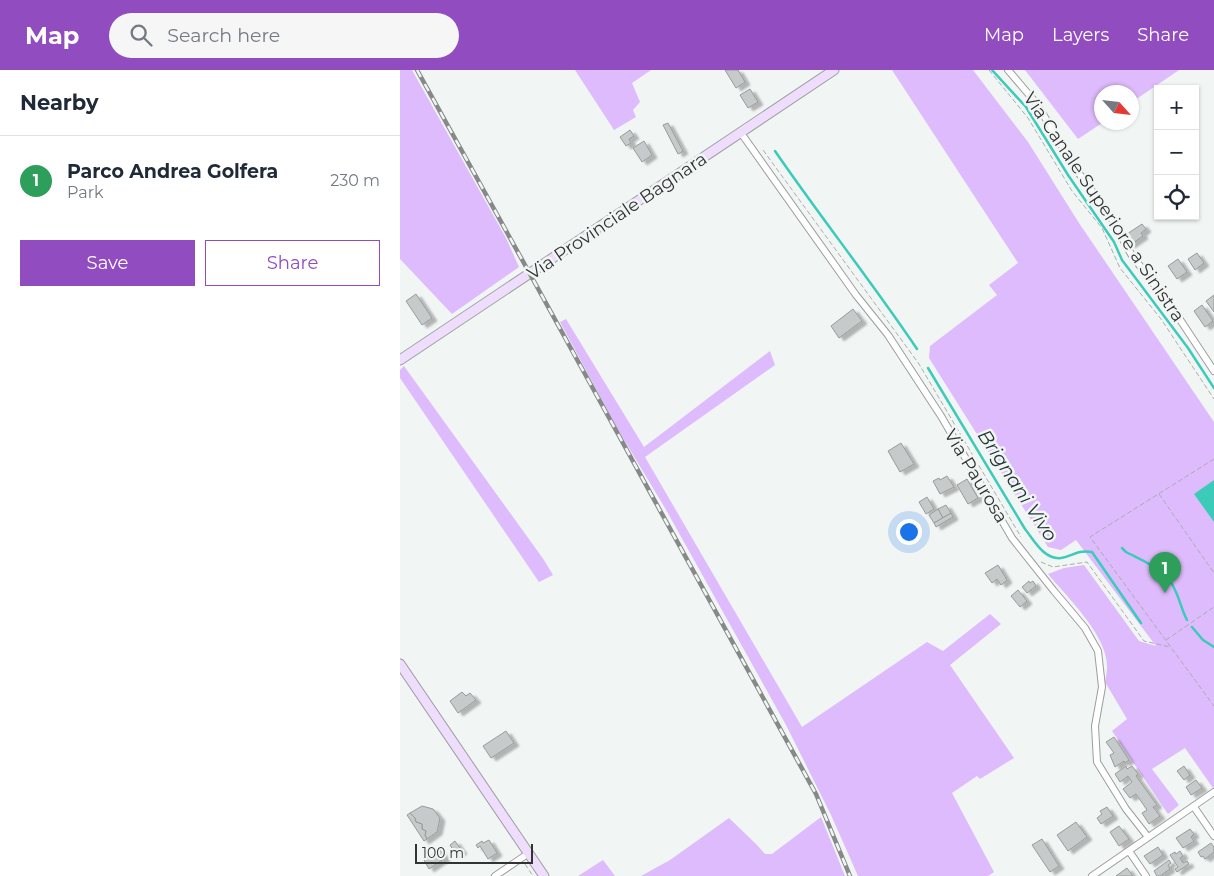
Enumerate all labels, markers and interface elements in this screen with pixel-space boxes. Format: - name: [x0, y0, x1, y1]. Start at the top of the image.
- search box: [109, 13, 459, 58]
- text: Map: [25, 21, 79, 50]
- icon: search: [127, 21, 155, 49]
- text: Search here: [167, 24, 280, 47]
- text: Map: [984, 24, 1024, 46]
- text: Layers: [1052, 24, 1109, 46]
- text: Share: [1137, 24, 1189, 46]
- north arrow: [1094, 85, 1139, 130]
- map controls: [1154, 85, 1199, 220]
- button: +: [1154, 85, 1199, 130]
- street label: Via Canale Superiore a Sinistra: [1019, 88, 1189, 326]
- text: Nearby: [20, 90, 99, 115]
- button: −: [1154, 130, 1199, 175]
- street label: Via Provinciale Bagnara: [523, 148, 711, 284]
- text: Parco Andrea Golfera: [67, 160, 278, 183]
- text: 1: [33, 171, 39, 190]
- text: 230 m: [330, 171, 380, 190]
- button: locate: [1154, 175, 1199, 220]
- text: Park: [67, 183, 104, 202]
- button: Save: [20, 240, 195, 286]
- button: Share: [205, 240, 380, 286]
- street label: Via Paurosa: [939, 425, 1013, 527]
- water label: Brignani Vivo: [973, 425, 1062, 546]
- your location: [896, 519, 922, 545]
- pin: 1: [1149, 552, 1181, 593]
- scale bar: [415, 841, 532, 864]
- text: 100 m: [422, 844, 464, 862]

